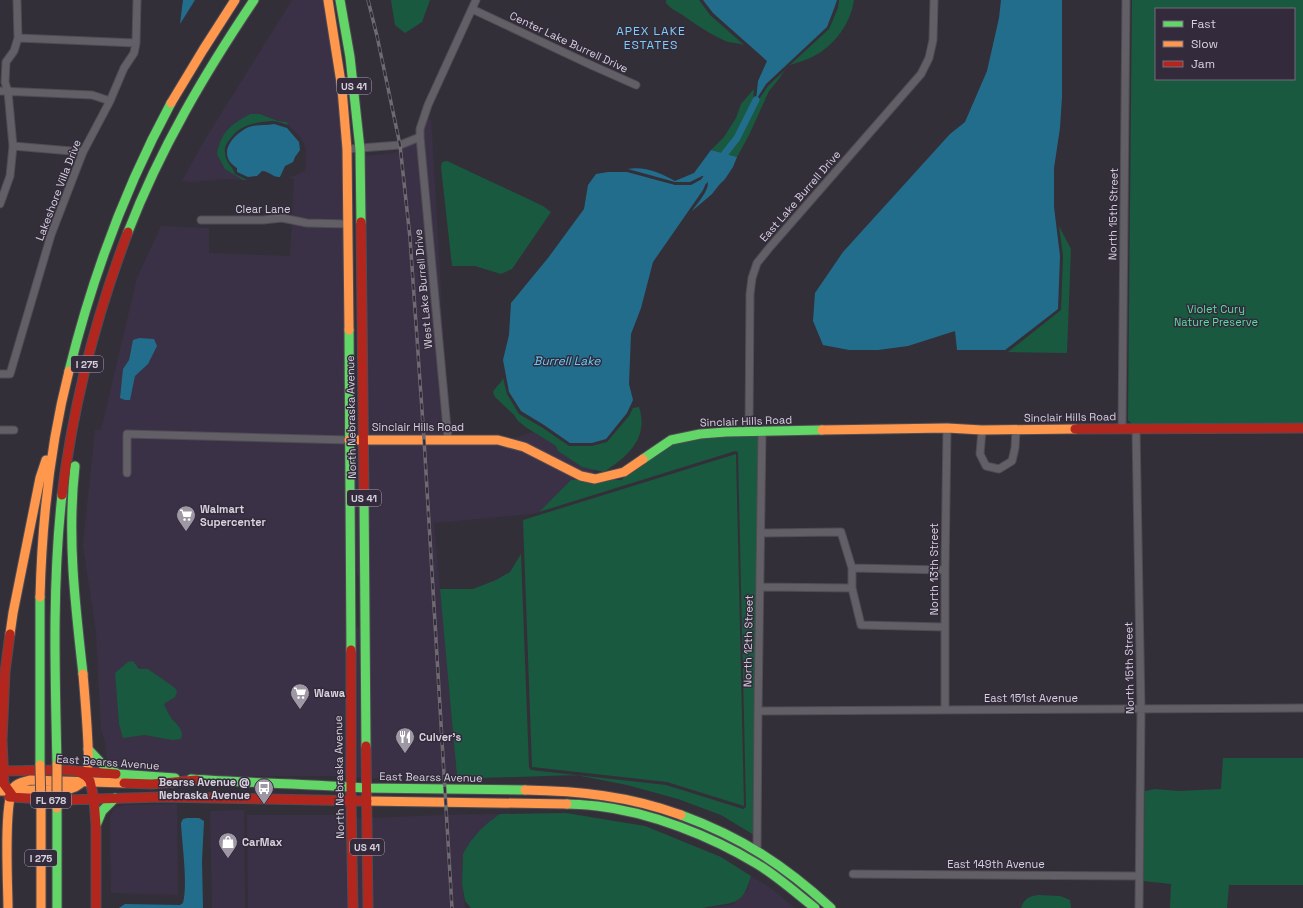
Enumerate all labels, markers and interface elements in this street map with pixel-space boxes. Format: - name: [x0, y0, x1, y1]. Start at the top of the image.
- street label: Center Lake Burrell Drive: [508, 8, 630, 76]
- legend: [1155, 8, 1295, 80]
- text: Fast: [1191, 16, 1216, 32]
- district label: APEX LAKE ESTATES: [616, 23, 686, 53]
- text: Slow: [1191, 36, 1218, 52]
- text: Jam: [1191, 56, 1215, 72]
- road number: US 41: [337, 78, 371, 94]
- street label: Lakeshore Villa Drive: [32, 137, 84, 243]
- street label: East Lake Burrell Drive: [756, 147, 844, 245]
- street label: North 15th Street: [1105, 168, 1121, 260]
- street label: Clear Lane: [235, 202, 291, 216]
- street label: West Lake Burrell Drive: [411, 229, 435, 349]
- park label: Violet Cury Nature Preserve: [1174, 302, 1258, 329]
- water label: Burrell Lake: [534, 353, 601, 369]
- street label: North Nebraska Avenue: [343, 355, 359, 479]
- road number: I 275: [71, 356, 103, 372]
- street label: Sinclair Hills Road: [1024, 409, 1116, 425]
- street label: Sinclair Hills Road: [700, 412, 792, 430]
- street label: Sinclair Hills Road: [372, 420, 464, 434]
- road number: US 41: [347, 490, 381, 506]
- place label: Walmart Supercenter: [200, 502, 267, 529]
- supermarket icon: Walmart Supercenter: [175, 504, 197, 532]
- street label: North 13th Street: [927, 523, 941, 615]
- street label: North 12th Street: [740, 595, 756, 687]
- street label: North 15th Street: [1121, 622, 1137, 714]
- supermarket icon: Wawa: [289, 682, 311, 710]
- place label: Wawa: [314, 686, 346, 700]
- street label: East 151st Avenue: [984, 691, 1078, 705]
- street label: North Nebraska Avenue: [331, 715, 347, 839]
- restaurant icon: Culver's: [394, 726, 416, 754]
- place label: Culver's: [419, 730, 461, 744]
- street label: East Bearss Avenue: [56, 751, 160, 773]
- street label: East Bearss Avenue: [379, 769, 483, 785]
- place label: Bearss Avenue @ Nebraska Avenue: [159, 775, 250, 802]
- bus stop icon: Bearss Avenue @ Nebraska Avenue: [253, 777, 275, 805]
- road number: FL 678: [31, 792, 71, 808]
- shop icon: CarMax: [217, 831, 239, 859]
- place label: CarMax: [242, 835, 283, 849]
- road number: US 41: [350, 839, 384, 855]
- road number: I 275: [25, 850, 57, 866]
- street label: East 149th Avenue: [947, 857, 1045, 871]

